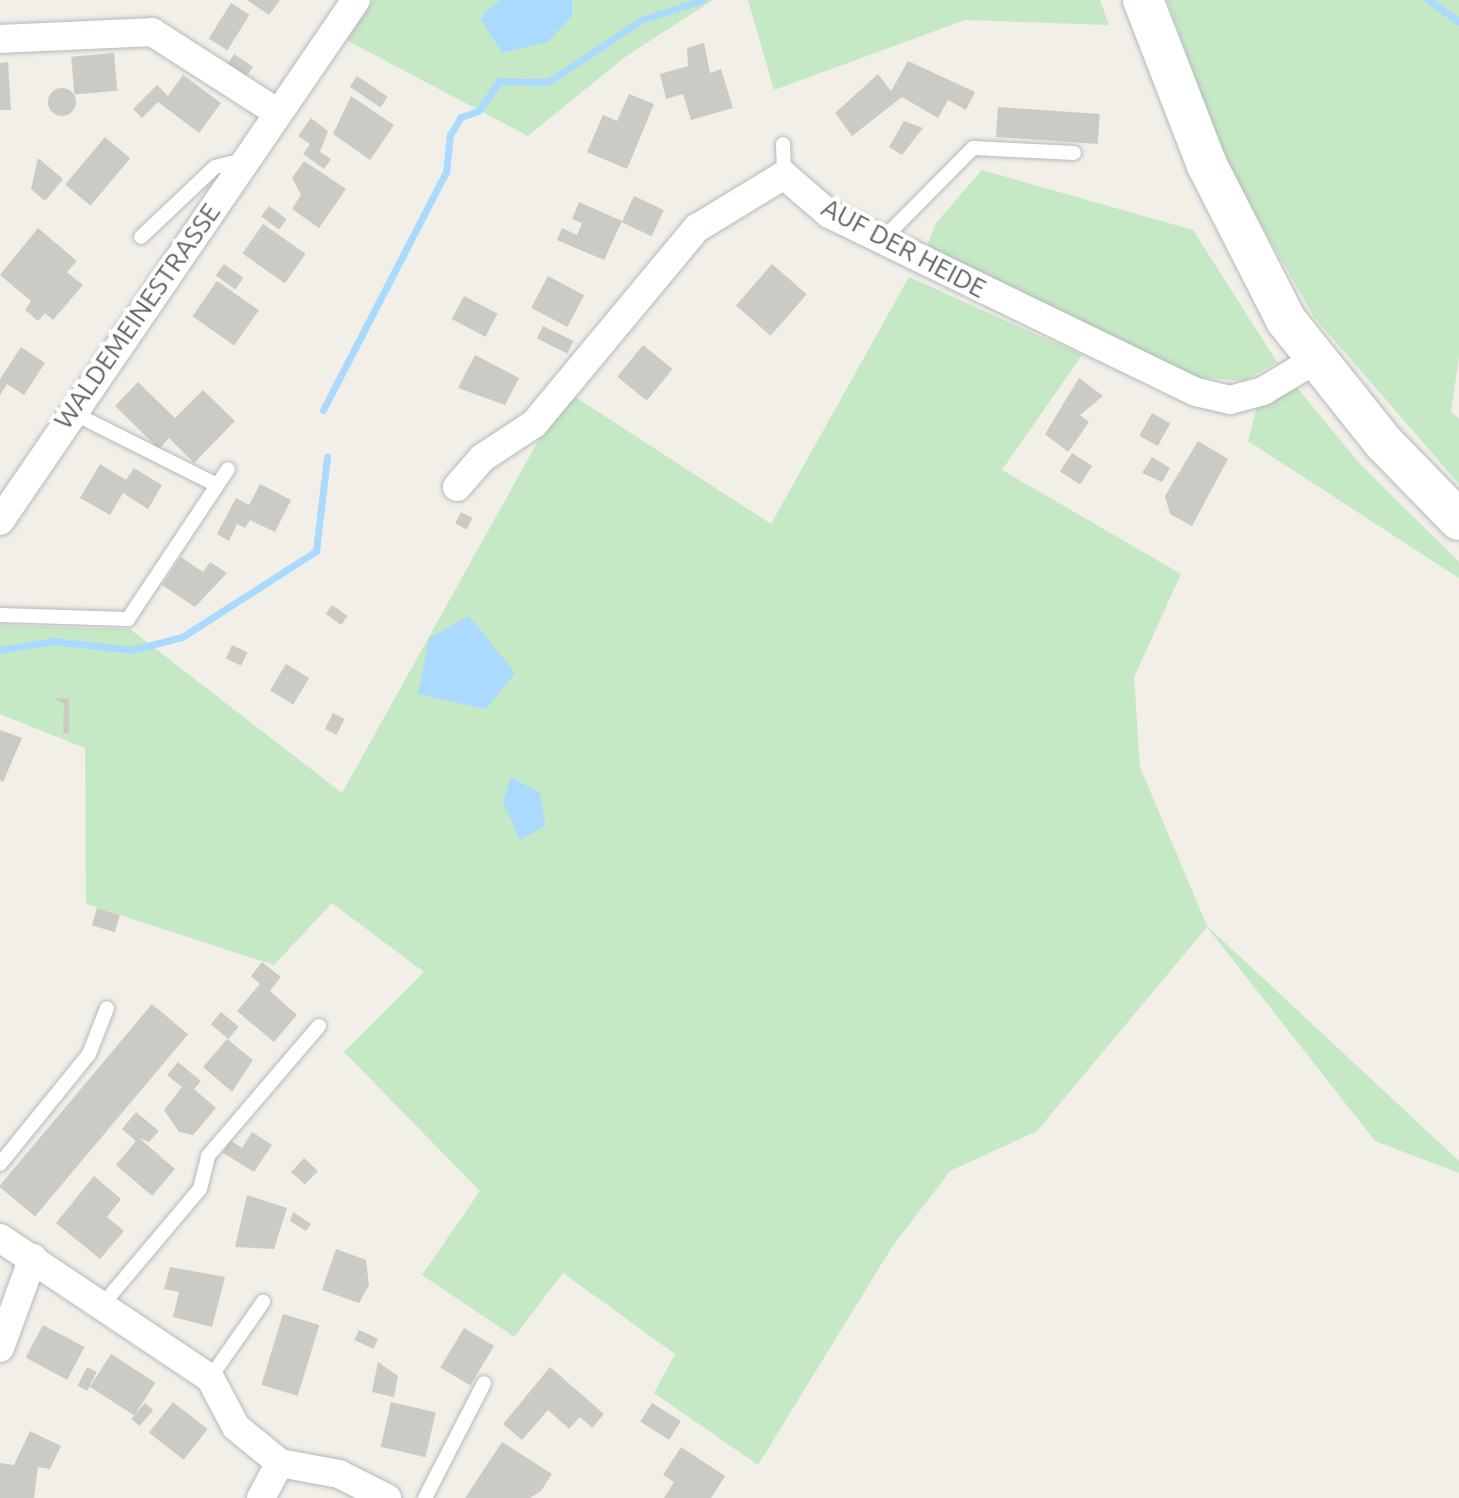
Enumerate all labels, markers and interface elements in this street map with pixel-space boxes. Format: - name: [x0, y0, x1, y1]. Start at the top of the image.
- street label: AUF DER HEIDE: [816, 192, 992, 304]
- street label: WALDEMEINESTRASSE: [47, 197, 227, 435]

